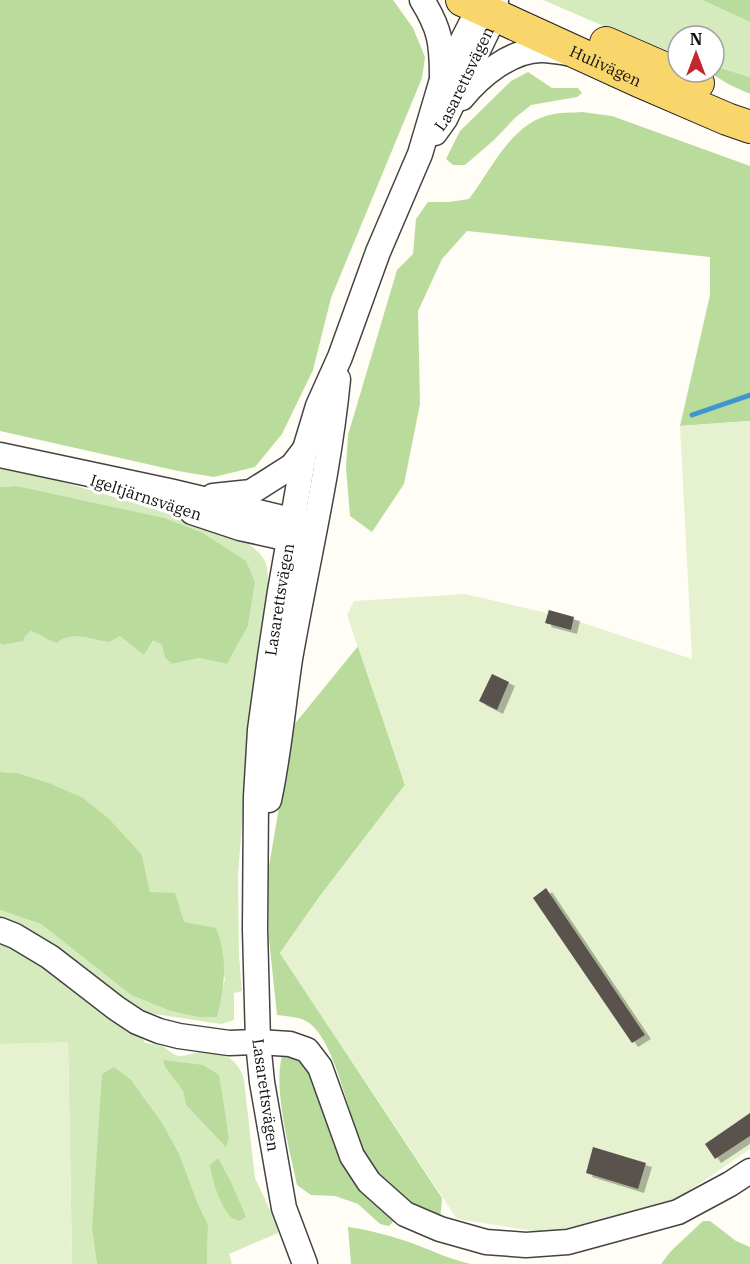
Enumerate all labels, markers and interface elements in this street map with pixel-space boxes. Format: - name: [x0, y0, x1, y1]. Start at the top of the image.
- street label: Lasarettsvägen: [430, 23, 498, 135]
- north arrow: [666, 24, 726, 84]
- text: N: [690, 29, 702, 49]
- street label: Hulivägen: [567, 41, 645, 91]
- street label: Igeltjärnsvägen: [88, 470, 204, 524]
- street label: Lasarettsvägen: [260, 542, 298, 657]
- street label: Lasarettsvägen: [248, 1037, 284, 1153]

